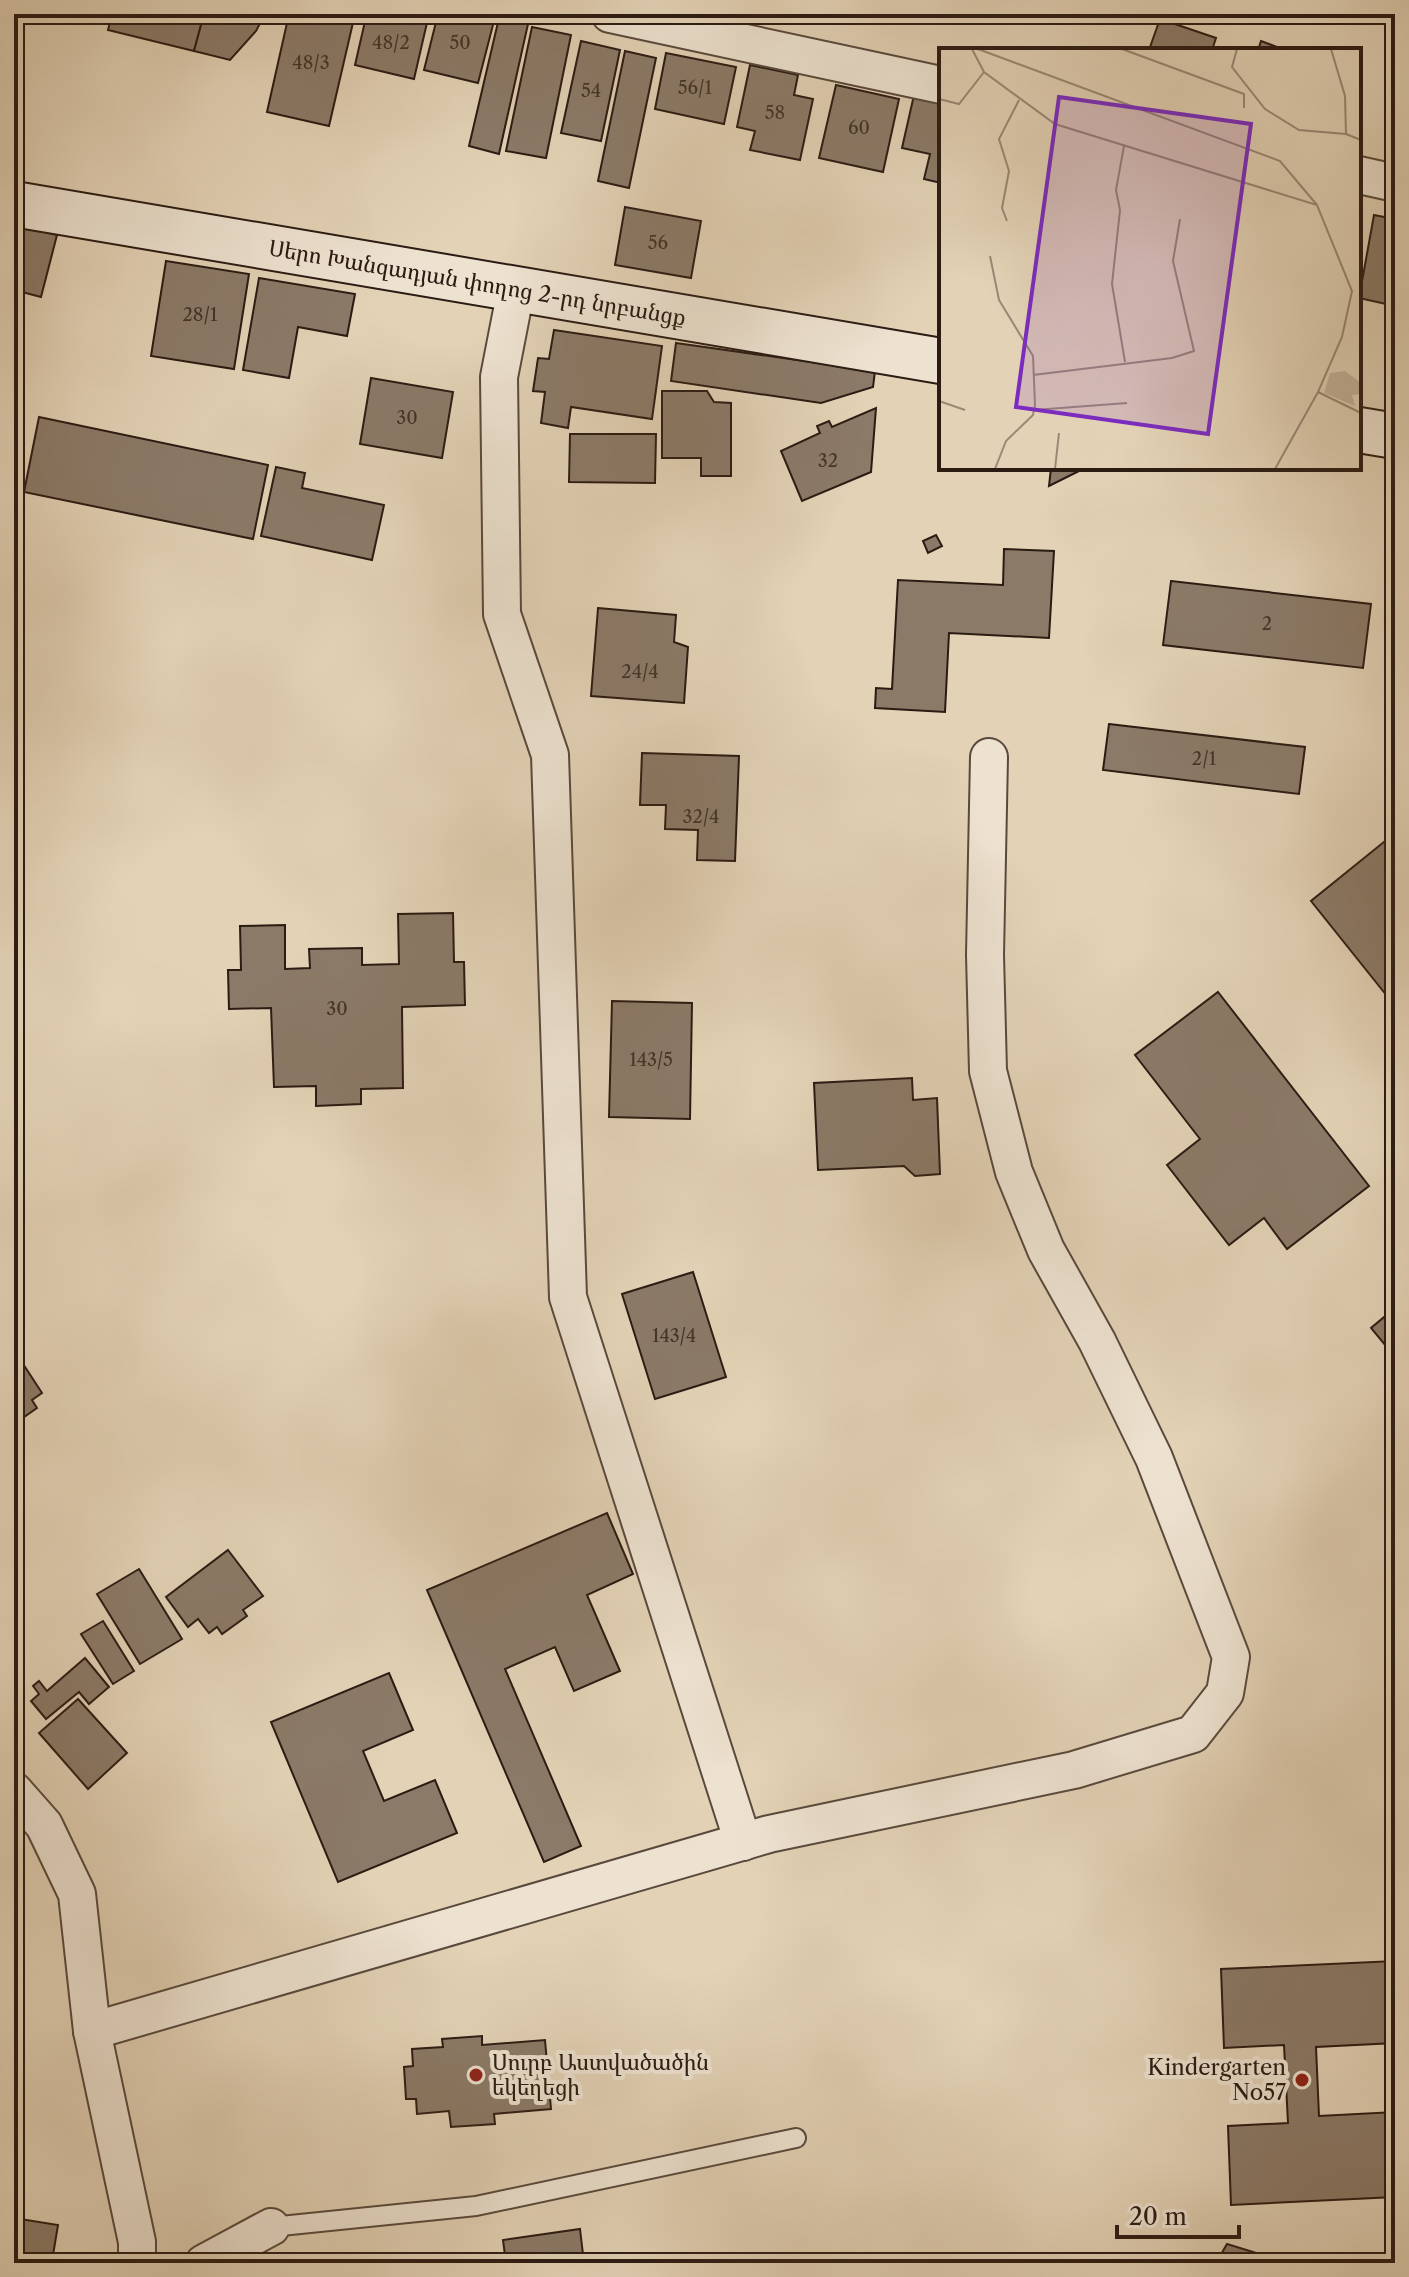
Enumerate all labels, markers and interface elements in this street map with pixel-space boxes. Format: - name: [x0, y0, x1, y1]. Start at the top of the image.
- house number: 48/2: [372, 32, 410, 54]
- house number: 50: [449, 32, 471, 54]
- inset map: [939, 48, 1361, 470]
- house number: 48/3: [292, 52, 330, 74]
- house number: 56/1: [678, 77, 713, 99]
- house number: 54: [581, 80, 601, 102]
- house number: 58: [765, 102, 785, 124]
- house number: 60: [848, 117, 870, 139]
- house number: 56: [648, 232, 668, 254]
- street label: Սերո Խանզադյան փողոց 2-րդ նրբանցք: [267, 234, 688, 332]
- house number: 28/1: [183, 304, 218, 326]
- house number: 30: [396, 407, 418, 429]
- house number: 32: [818, 450, 838, 472]
- house number: 2: [1262, 613, 1272, 635]
- house number: 24/4: [621, 661, 659, 683]
- house number: 2/1: [1192, 748, 1217, 770]
- house number: 32/4: [683, 806, 719, 828]
- house number: 30: [326, 998, 348, 1020]
- house number: 143/5: [629, 1049, 673, 1071]
- house number: 143/4: [652, 1325, 696, 1347]
- place label: Սուրբ Աստվածածին եկեղեցի: [492, 2049, 709, 2101]
- place label: Kindergarten No57: [1147, 2054, 1286, 2106]
- marker: Սուրբ Աստվածածին եկեղեցի: [467, 2066, 485, 2084]
- marker: Kindergarten No57: [1293, 2071, 1311, 2089]
- scale bar: [1117, 2189, 1239, 2239]
- text: 20 m: [1129, 2202, 1187, 2231]

